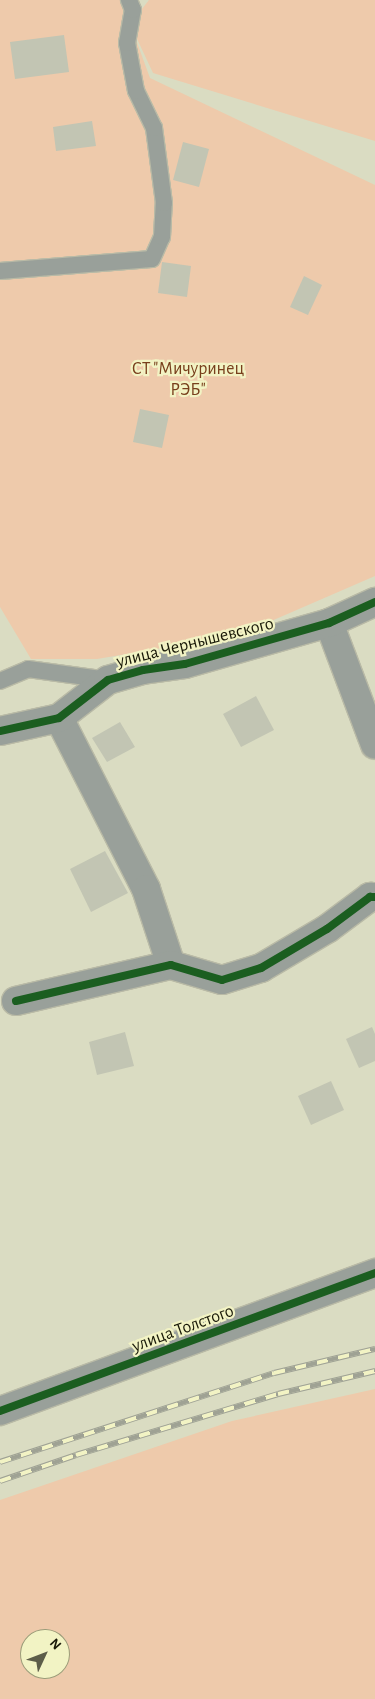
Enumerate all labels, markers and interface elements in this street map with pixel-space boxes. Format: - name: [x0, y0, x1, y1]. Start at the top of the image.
- park label: СТ "Мичуринец РЭБ": [132, 359, 244, 402]
- street label: улица Чернышевского: [114, 613, 276, 673]
- street label: улица Толстого: [129, 1301, 237, 1357]
- north arrow: [20, 1629, 70, 1679]
- text: N: [47, 1636, 64, 1653]

